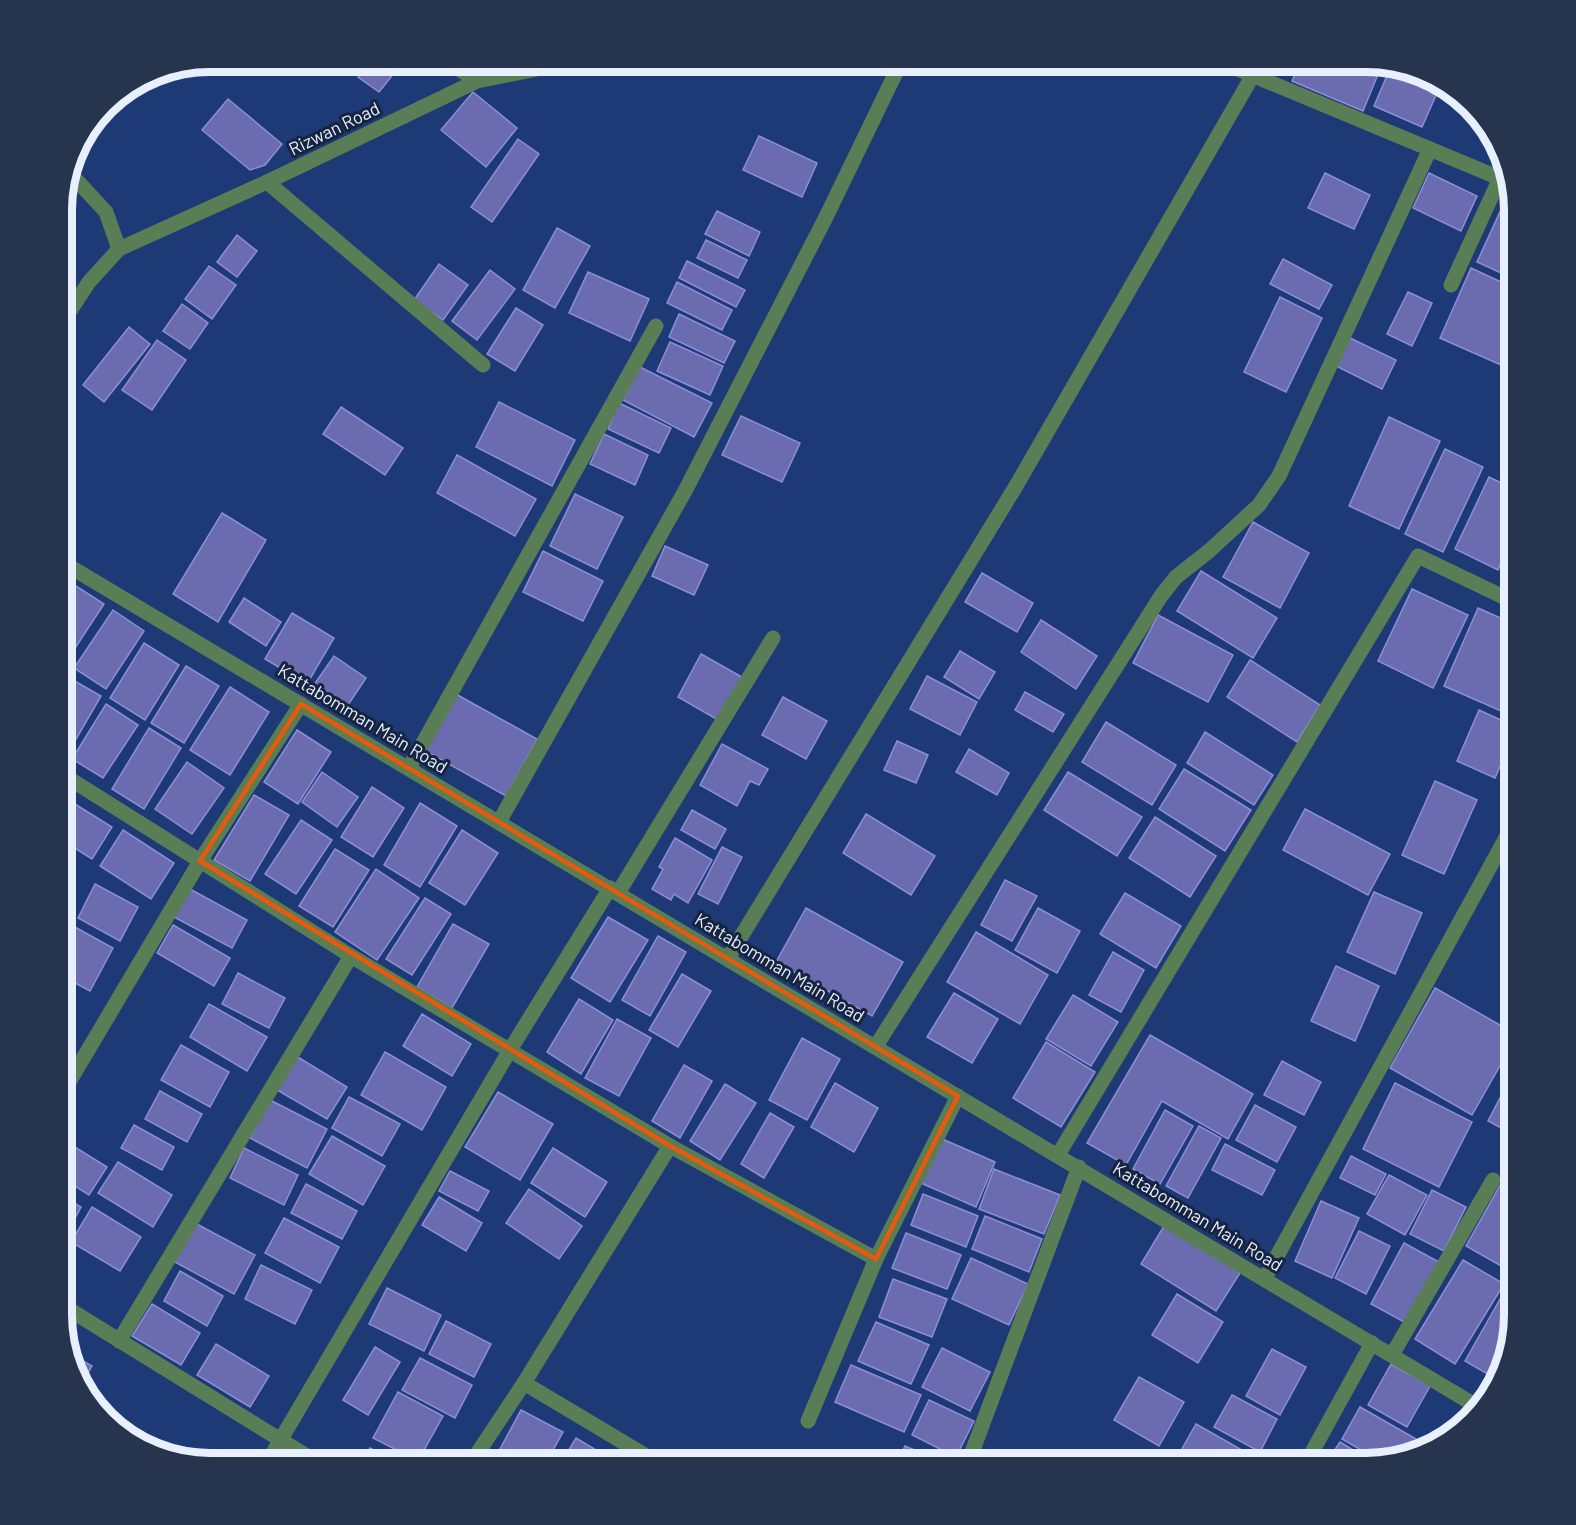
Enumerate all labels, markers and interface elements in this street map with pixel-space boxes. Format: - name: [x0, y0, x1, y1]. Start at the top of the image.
- street label: Rizwan Road: [285, 96, 383, 160]
- street label: Kattabomman Main Road: [274, 659, 452, 777]
- street label: Kattabomman Main Road: [691, 908, 869, 1026]
- street label: Kattabomman Main Road: [1109, 1157, 1287, 1275]

